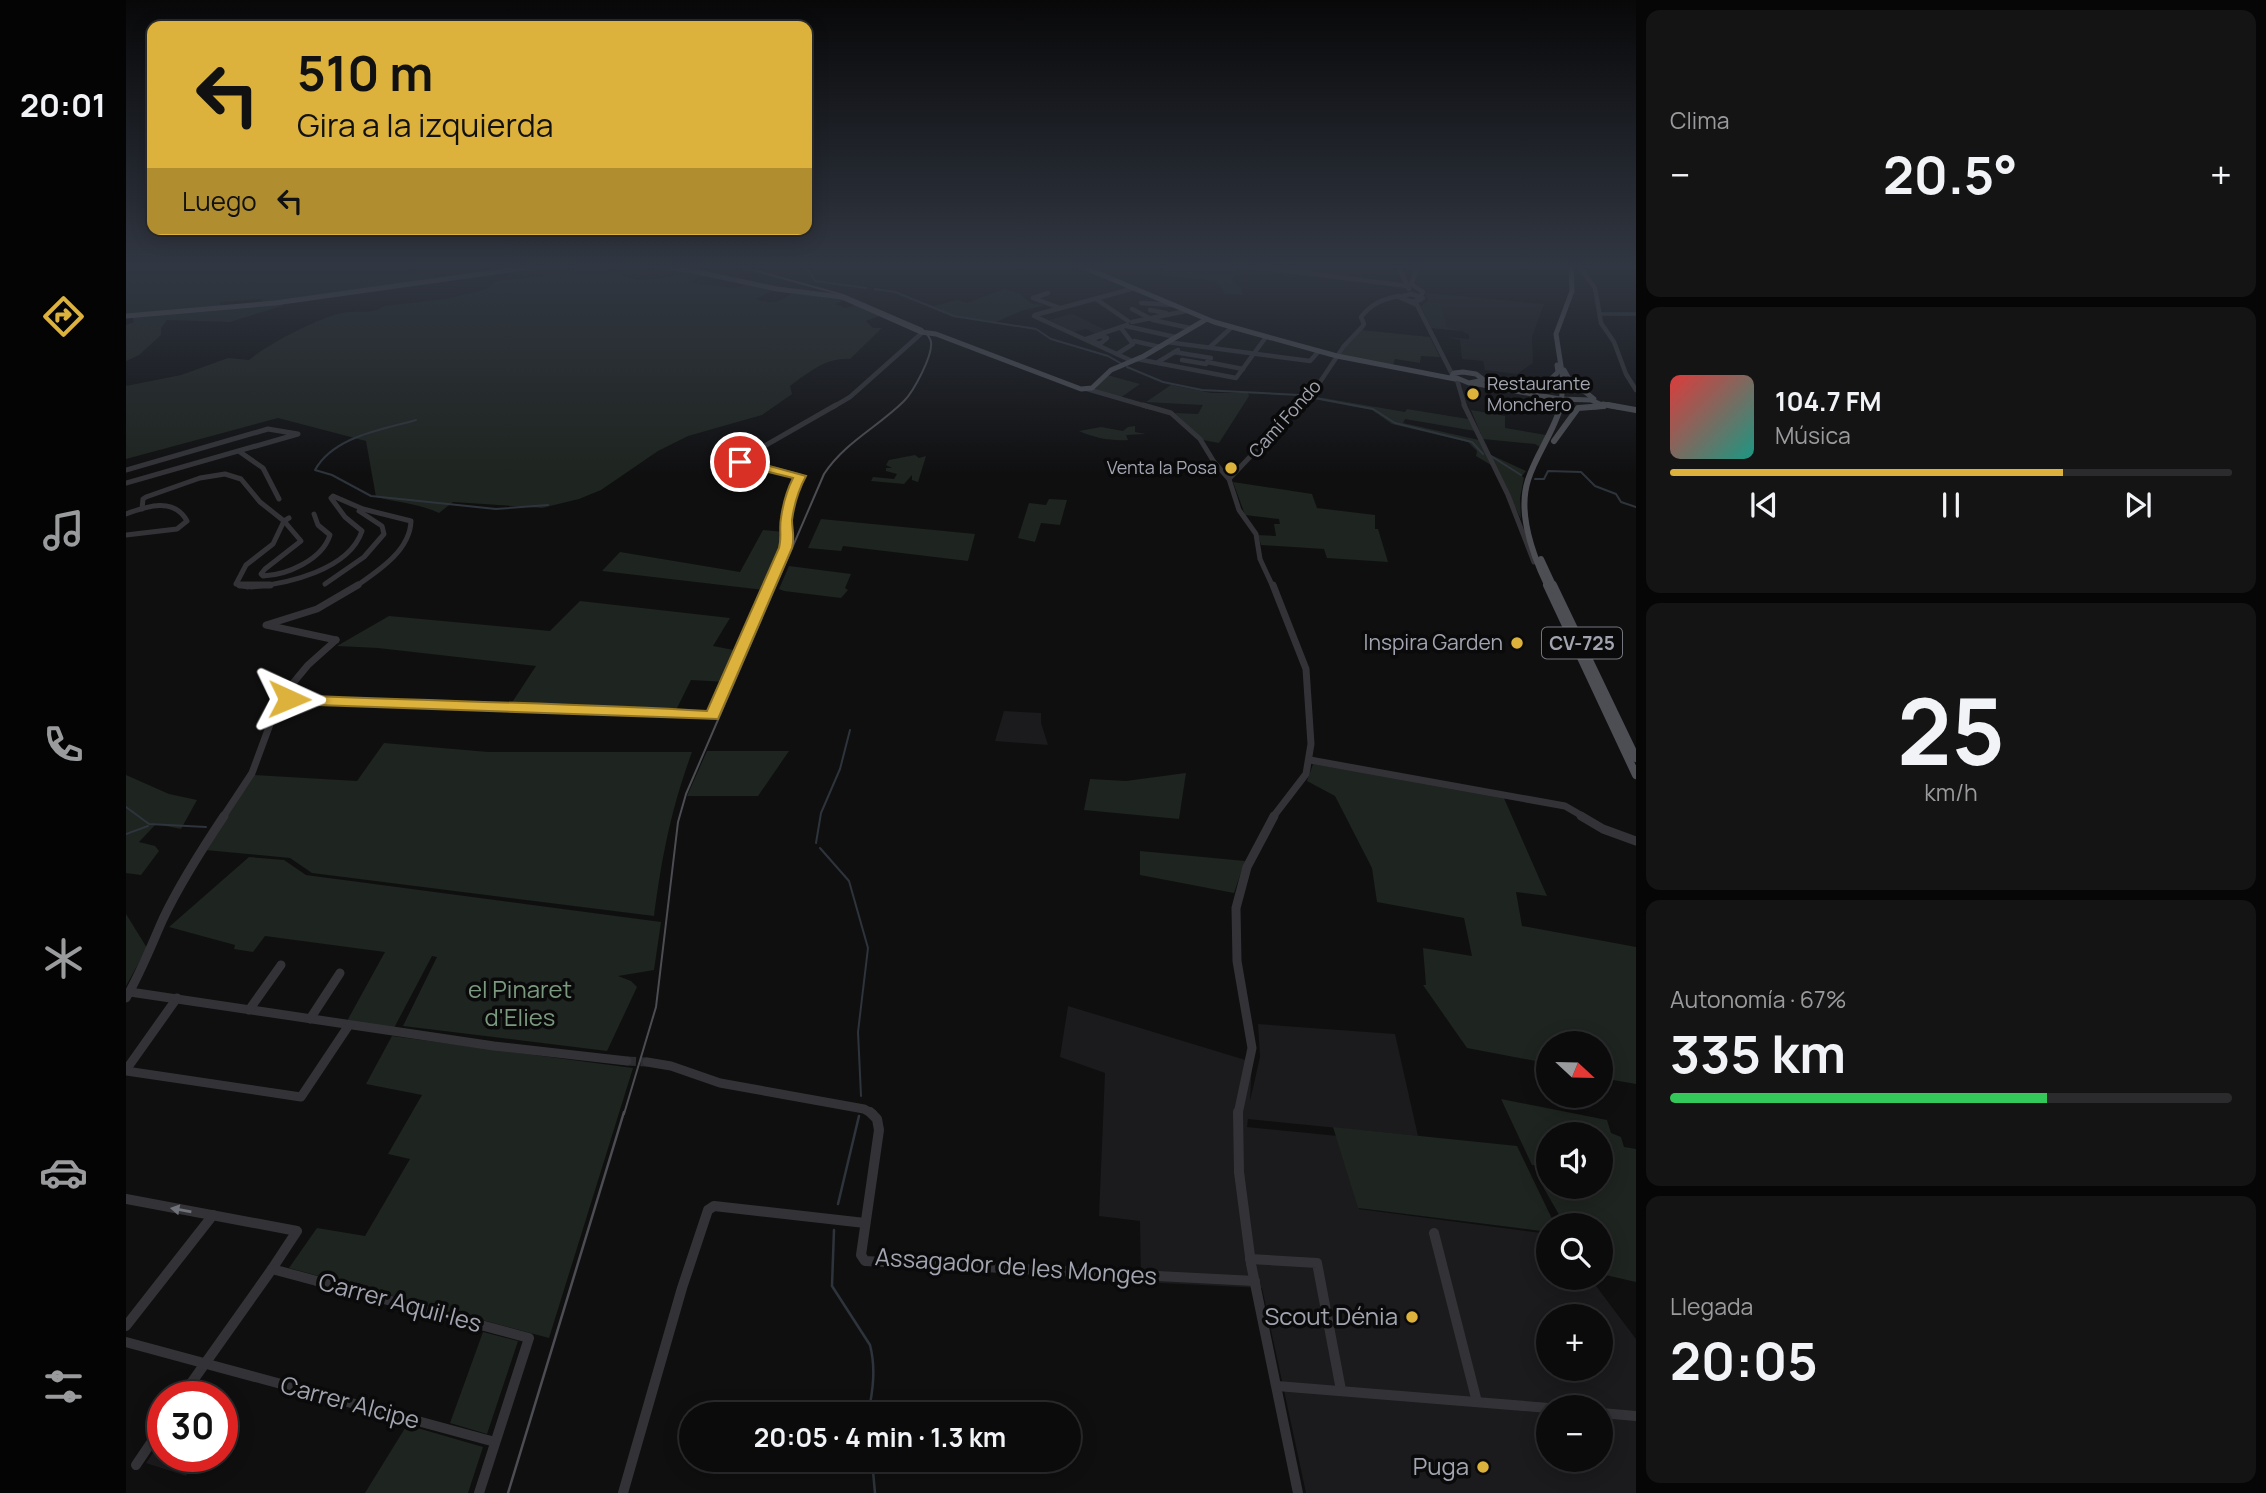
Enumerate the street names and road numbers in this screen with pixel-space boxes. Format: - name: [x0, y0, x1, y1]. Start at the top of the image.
- street label: Camí Fondo: [1243, 374, 1326, 463]
- road number: CV-725: [1542, 628, 1622, 658]
- street label: Assagador de les Monges: [874, 1239, 1158, 1292]
- street label: Carrer Aquil·les: [315, 1264, 486, 1339]
- street label: Carrer Alcipe: [277, 1367, 424, 1436]

